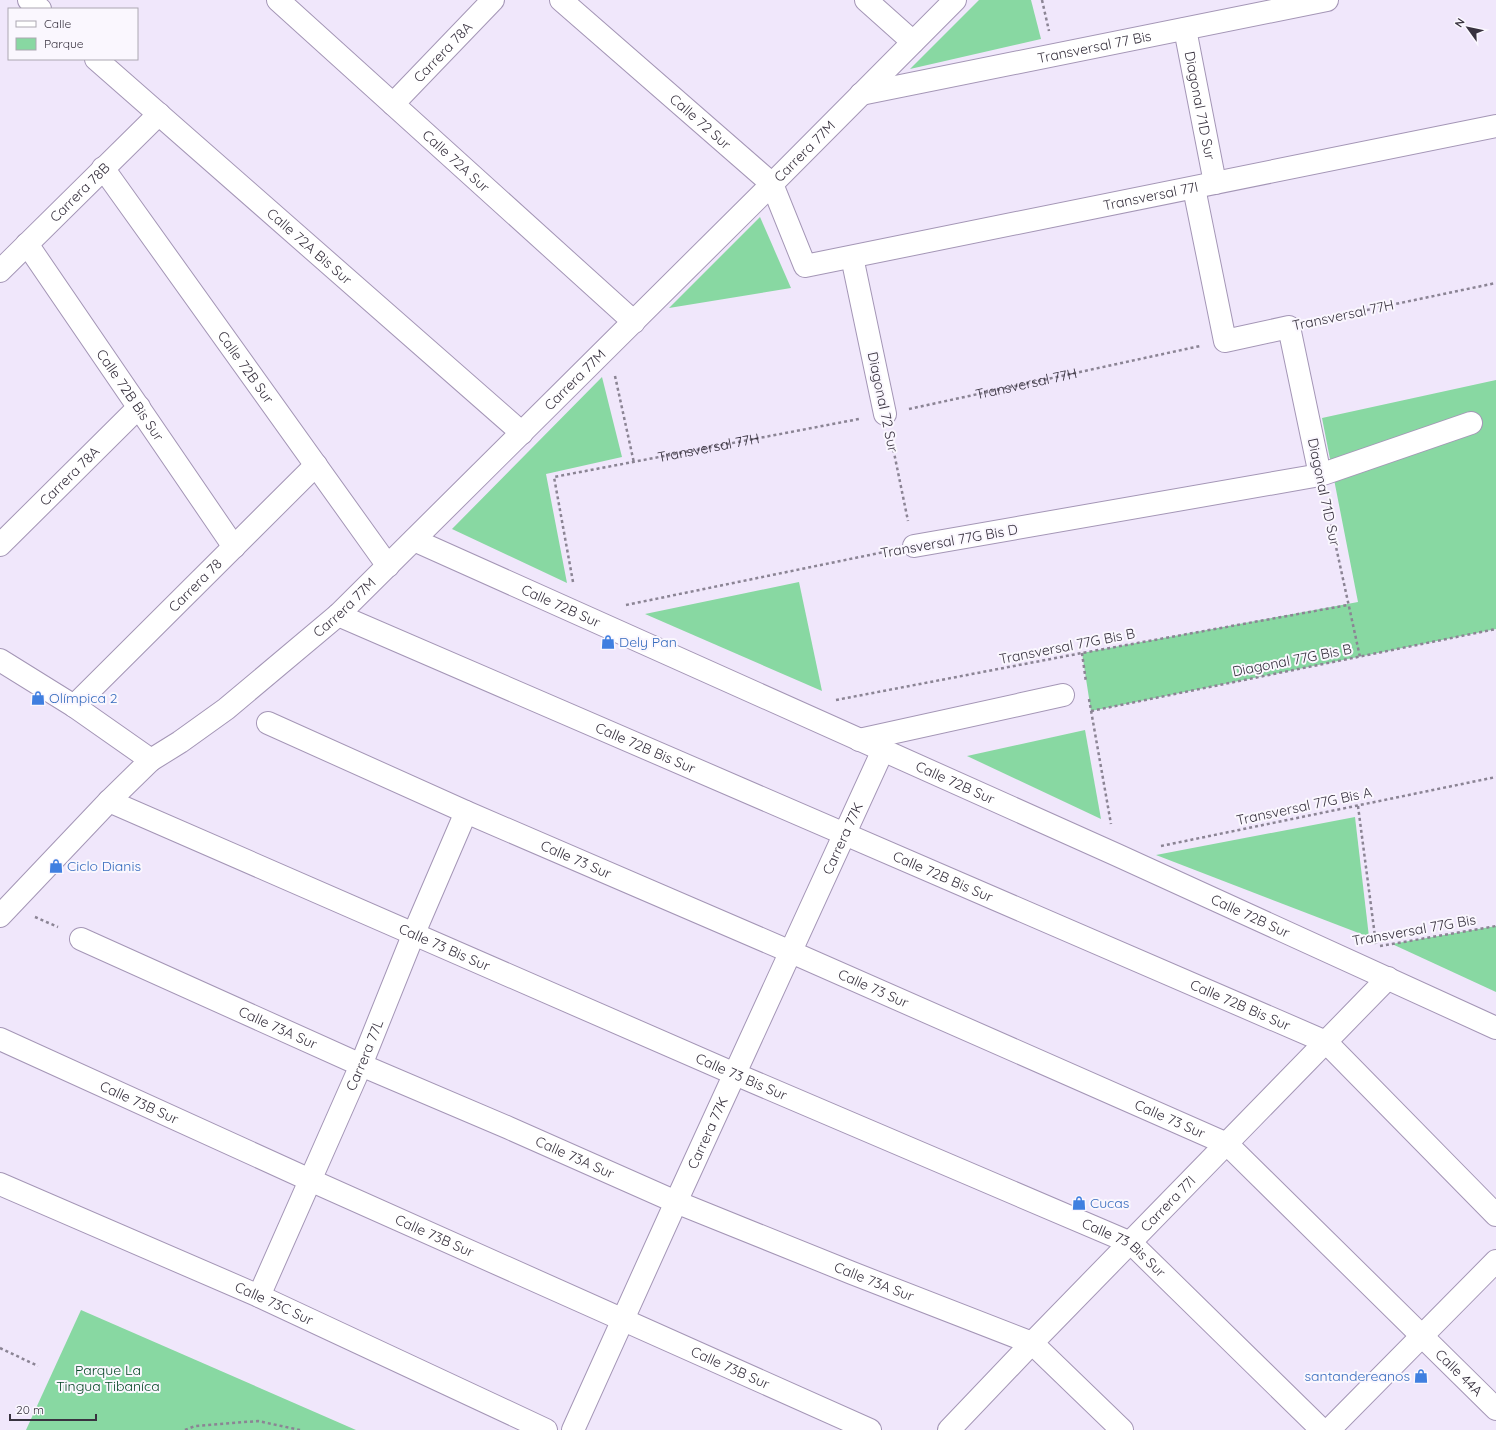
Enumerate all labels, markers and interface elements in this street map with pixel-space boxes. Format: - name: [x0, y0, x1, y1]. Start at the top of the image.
- legend: [8, 8, 138, 60]
- north arrow: [1448, 8, 1488, 48]
- text: N: [1452, 15, 1468, 30]
- text: Calle: [44, 16, 72, 31]
- street label: Carrera 78A: [410, 18, 476, 86]
- street label: Transversal 77 Bis: [1036, 27, 1153, 67]
- text: Parque: [44, 36, 84, 51]
- street label: Diagonal 71D Sur: [1181, 50, 1219, 162]
- street label: Calle 72 Sur: [666, 90, 735, 154]
- street label: Carrera 77M: [770, 117, 839, 186]
- street label: Calle 72A Sur: [419, 126, 494, 197]
- street label: Carrera 78B: [46, 159, 114, 226]
- street label: Transversal 77I: [1101, 178, 1200, 214]
- street label: Calle 72A Bis Sur: [263, 204, 356, 289]
- street label: Transversal 77H: [1291, 295, 1395, 335]
- street label: Calle 72B Sur: [214, 327, 278, 407]
- street label: Carrera 77M: [540, 345, 609, 414]
- street label: Calle 72B Bis Sur: [93, 346, 168, 445]
- street label: Diagonal 72 Sur: [864, 350, 903, 454]
- street label: Transversal 77H: [974, 364, 1079, 403]
- street label: Transversal 77H: [656, 429, 761, 466]
- street label: Diagonal 71D Sur: [1304, 436, 1344, 548]
- street label: Carrera 78A: [36, 442, 103, 510]
- street label: Transversal 77G Bis D: [879, 520, 1019, 562]
- street label: Carrera 78: [165, 555, 226, 616]
- street label: Carrera 77M: [309, 574, 380, 641]
- street label: Calle 72B Sur: [519, 580, 604, 632]
- street label: Transversal 77G Bis B: [998, 624, 1136, 668]
- place label: Dely Pan: [619, 633, 677, 651]
- shop icon: Dely Pan: [600, 634, 616, 650]
- street label: Diagonal 77G Bis B: [1231, 640, 1353, 680]
- place label: Olímpica 2: [49, 689, 118, 707]
- shop icon: Olímpica 2: [30, 690, 46, 706]
- street label: Calle 72B Bis Sur: [593, 718, 699, 778]
- street label: Calle 72B Sur: [913, 757, 998, 808]
- street label: Transversal 77G Bis A: [1235, 783, 1373, 829]
- street label: Carrera 77K: [818, 800, 867, 877]
- street label: Calle 73 Sur: [538, 836, 615, 883]
- street label: Calle 72B Bis Sur: [890, 847, 996, 906]
- place label: Ciclo Dianis: [67, 857, 141, 875]
- shop icon: Ciclo Dianis: [48, 858, 64, 874]
- street label: Calle 72B Sur: [1208, 890, 1293, 942]
- street label: Transversal 77G Bis: [1351, 910, 1477, 950]
- street label: Calle 73 Bis Sur: [396, 920, 493, 975]
- street label: Calle 73 Sur: [835, 965, 912, 1012]
- street label: Calle 72B Bis Sur: [1187, 975, 1294, 1035]
- street label: Calle 73A Sur: [236, 1002, 321, 1053]
- street label: Carrera 77L: [342, 1016, 388, 1094]
- street label: Calle 73 Bis Sur: [693, 1049, 791, 1104]
- street label: Calle 73B Sur: [97, 1077, 182, 1128]
- street label: Carrera 77K: [683, 1094, 732, 1172]
- street label: Calle 73 Sur: [1132, 1095, 1209, 1143]
- street label: Calle 73A Sur: [533, 1132, 618, 1183]
- street label: Carrera 77I: [1137, 1172, 1199, 1235]
- place label: Cucas: [1090, 1194, 1129, 1212]
- shop icon: Cucas: [1071, 1195, 1087, 1211]
- street label: Calle 73B Sur: [392, 1210, 477, 1261]
- street label: Calle 73 Bis Sur: [1079, 1214, 1170, 1282]
- street label: Calle 73A Sur: [831, 1258, 917, 1305]
- street label: Calle 73C Sur: [232, 1278, 317, 1329]
- street label: Calle 73B Sur: [688, 1342, 773, 1393]
- street label: Calle 44A: [1431, 1345, 1487, 1400]
- park label: Parque La Tingua Tibaníca: [56, 1361, 160, 1395]
- place label: santandereanos: [1304, 1367, 1410, 1385]
- shop icon: santandereanos: [1413, 1368, 1429, 1384]
- scale bar: [10, 1396, 96, 1422]
- text: 20 m: [16, 1402, 44, 1417]

